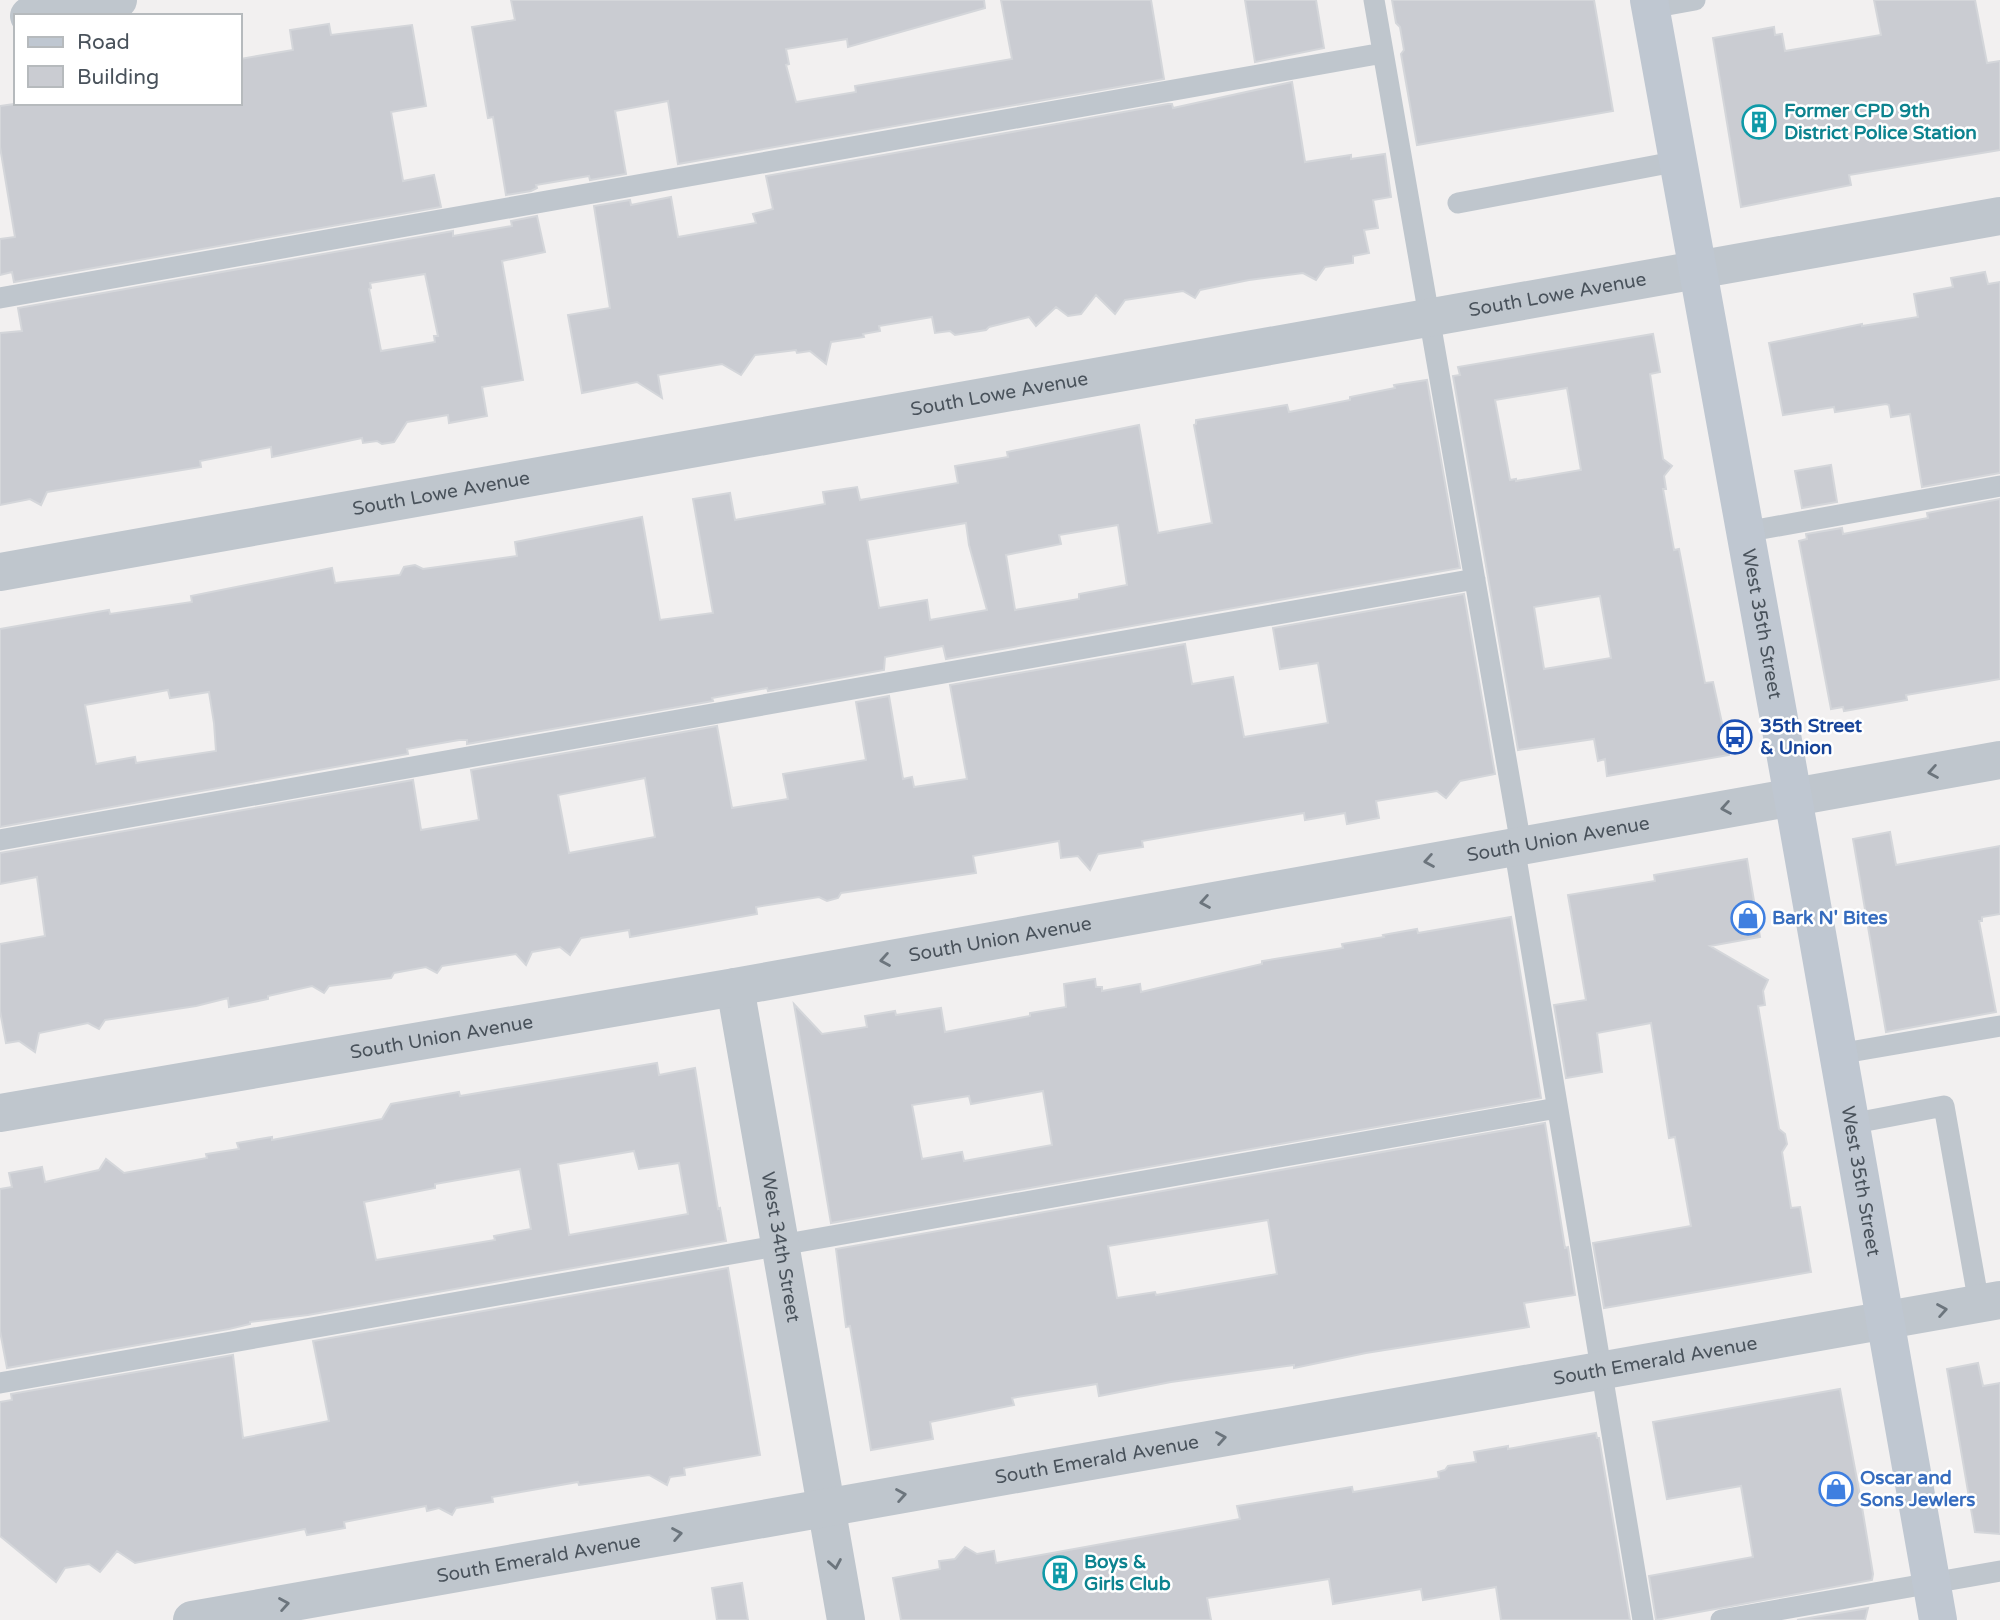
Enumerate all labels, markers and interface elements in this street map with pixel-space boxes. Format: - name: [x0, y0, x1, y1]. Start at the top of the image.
- legend: [14, 14, 242, 105]
- text: Road: [77, 30, 130, 55]
- text: Building: [77, 65, 159, 90]
- place label: Former CPD 9th District Police Station: [1784, 100, 1977, 144]
- building icon: Former CPD 9th District Police Station: [1740, 103, 1778, 141]
- street label: South Lowe Avenue: [1467, 268, 1648, 321]
- street label: South Lowe Avenue: [909, 368, 1090, 421]
- street label: South Lowe Avenue: [351, 467, 531, 520]
- street label: West 35th Street: [1737, 547, 1786, 701]
- place label: 35th Street & Union: [1760, 715, 1863, 759]
- bus stop icon: 35th Street & Union: [1716, 718, 1754, 756]
- one-way arrow: [1927, 763, 1939, 778]
- one-way arrow: [1720, 800, 1732, 815]
- street label: South Union Avenue: [1465, 812, 1651, 866]
- one-way arrow: [1423, 853, 1435, 868]
- one-way arrow: [1200, 894, 1211, 909]
- shop icon: Bark N' Bites: [1729, 899, 1767, 937]
- place label: Bark N' Bites: [1772, 907, 1888, 929]
- street label: South Union Avenue: [907, 912, 1093, 967]
- one-way arrow: [879, 951, 891, 966]
- street label: South Union Avenue: [348, 1011, 535, 1064]
- street label: West 35th Street: [1837, 1104, 1885, 1258]
- street label: West 34th Street: [757, 1170, 805, 1324]
- one-way arrow: [1936, 1303, 1948, 1318]
- street label: South Emerald Avenue: [1552, 1332, 1759, 1390]
- street label: South Emerald Avenue: [993, 1431, 1201, 1489]
- one-way arrow: [1215, 1431, 1227, 1446]
- place label: Oscar and Sons Jewlers: [1860, 1467, 1975, 1511]
- shop icon: Oscar and Sons Jewlers: [1817, 1470, 1855, 1508]
- one-way arrow: [894, 1488, 906, 1503]
- one-way arrow: [671, 1527, 682, 1542]
- street label: South Emerald Avenue: [435, 1530, 642, 1587]
- place label: Boys & Girls Club: [1084, 1551, 1171, 1595]
- building icon: Boys & Girls Club: [1041, 1554, 1079, 1592]
- one-way arrow: [827, 1558, 842, 1570]
- one-way arrow: [278, 1597, 290, 1612]

